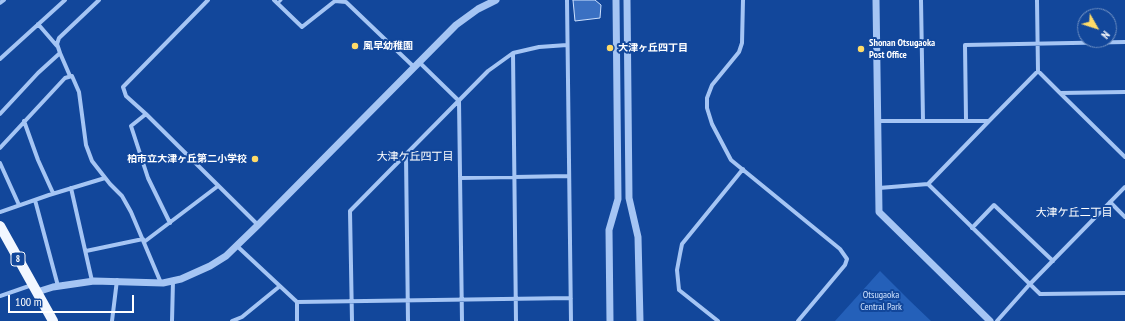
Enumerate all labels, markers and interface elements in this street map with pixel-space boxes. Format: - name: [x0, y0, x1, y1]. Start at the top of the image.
- north arrow: [1077, 8, 1117, 48]
- text: N: [1098, 28, 1113, 42]
- place label: Shonan Otsugaoka Post Office: [869, 37, 935, 60]
- place label: 風早幼稚園: [363, 40, 413, 52]
- marker: 風早幼稚園: [350, 41, 360, 51]
- place label: 大津ヶ丘四丁目: [618, 42, 688, 54]
- marker: 大津ヶ丘四丁目: [605, 43, 615, 53]
- marker: Shonan Otsugaoka Post Office: [856, 44, 866, 54]
- district label: 大津ケ丘四丁目: [377, 150, 453, 164]
- place label: 柏市立大津ヶ丘第二小学校: [127, 153, 247, 165]
- marker: 柏市立大津ヶ丘第二小学校: [250, 154, 260, 164]
- district label: 大津ケ丘二丁目: [1036, 206, 1112, 220]
- road number: 8: [11, 252, 25, 266]
- scale bar: [10, 287, 136, 313]
- park label: Otsugaoka Central Park: [860, 289, 902, 312]
- text: 100 m: [15, 294, 42, 309]

